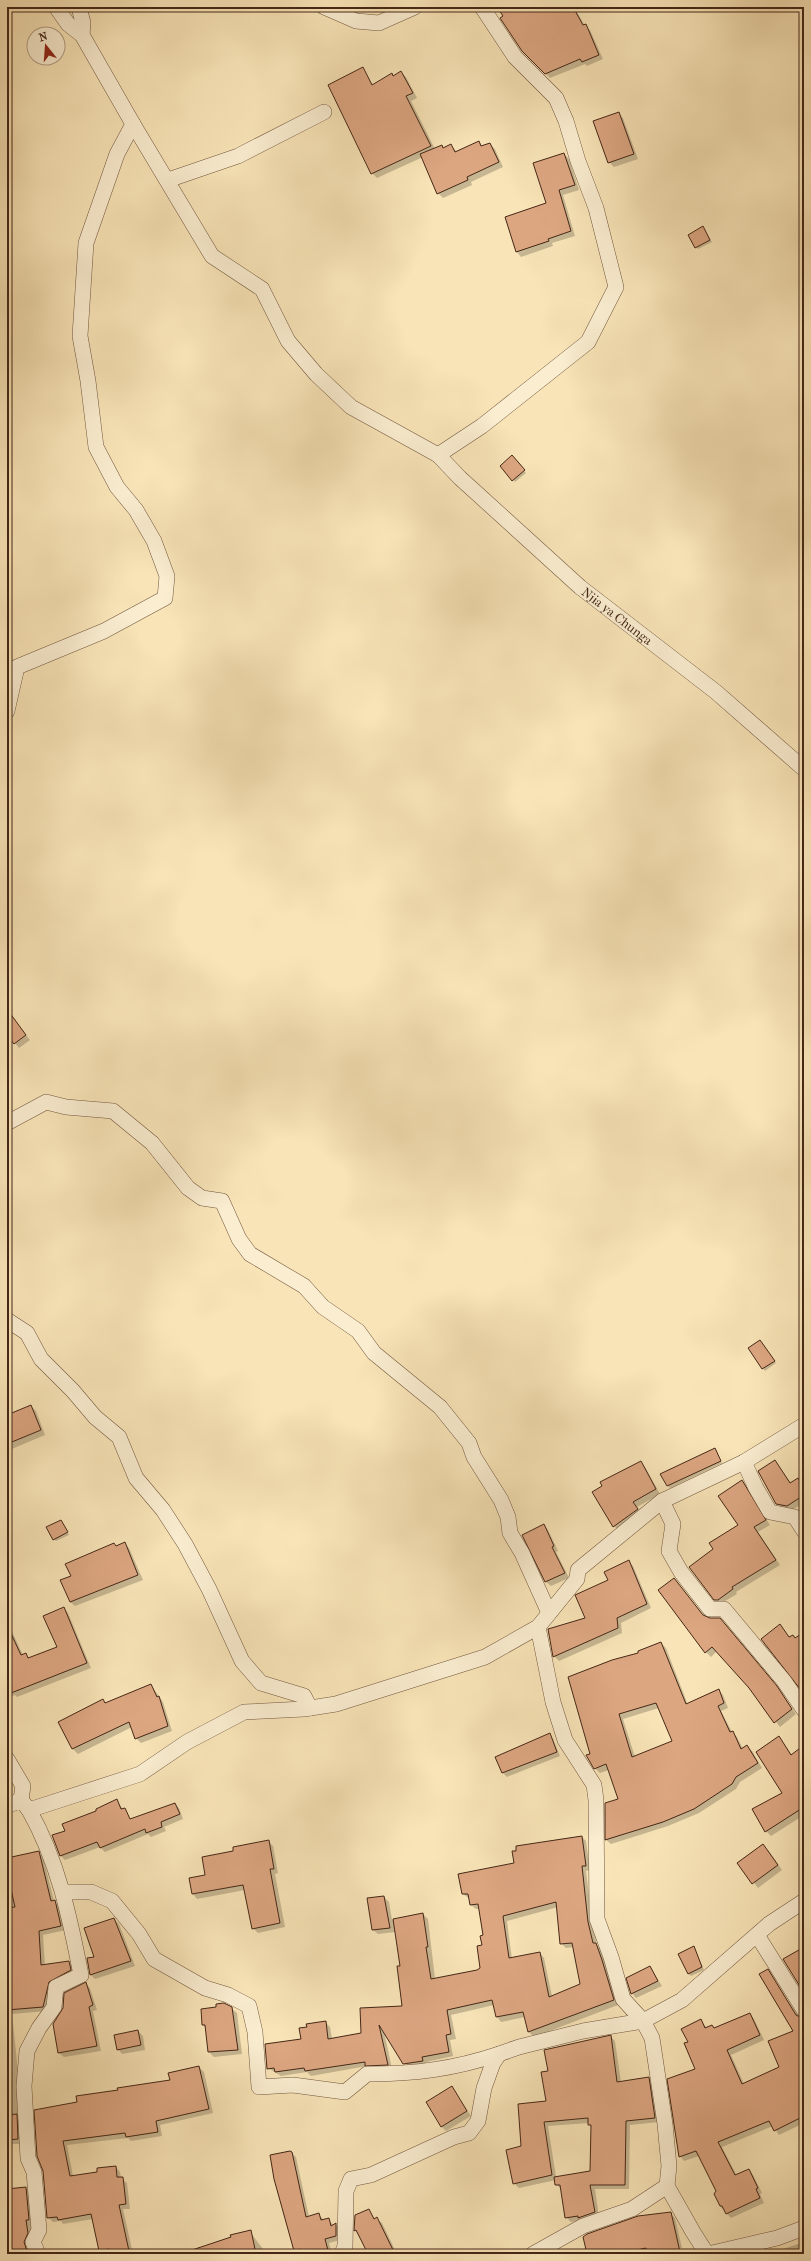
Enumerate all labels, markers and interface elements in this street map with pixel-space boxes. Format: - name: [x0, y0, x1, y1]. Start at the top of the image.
- north arrow: [26, 26, 66, 66]
- text: N: [37, 29, 50, 44]
- street label: Njia ya Chunga: [579, 584, 656, 649]

